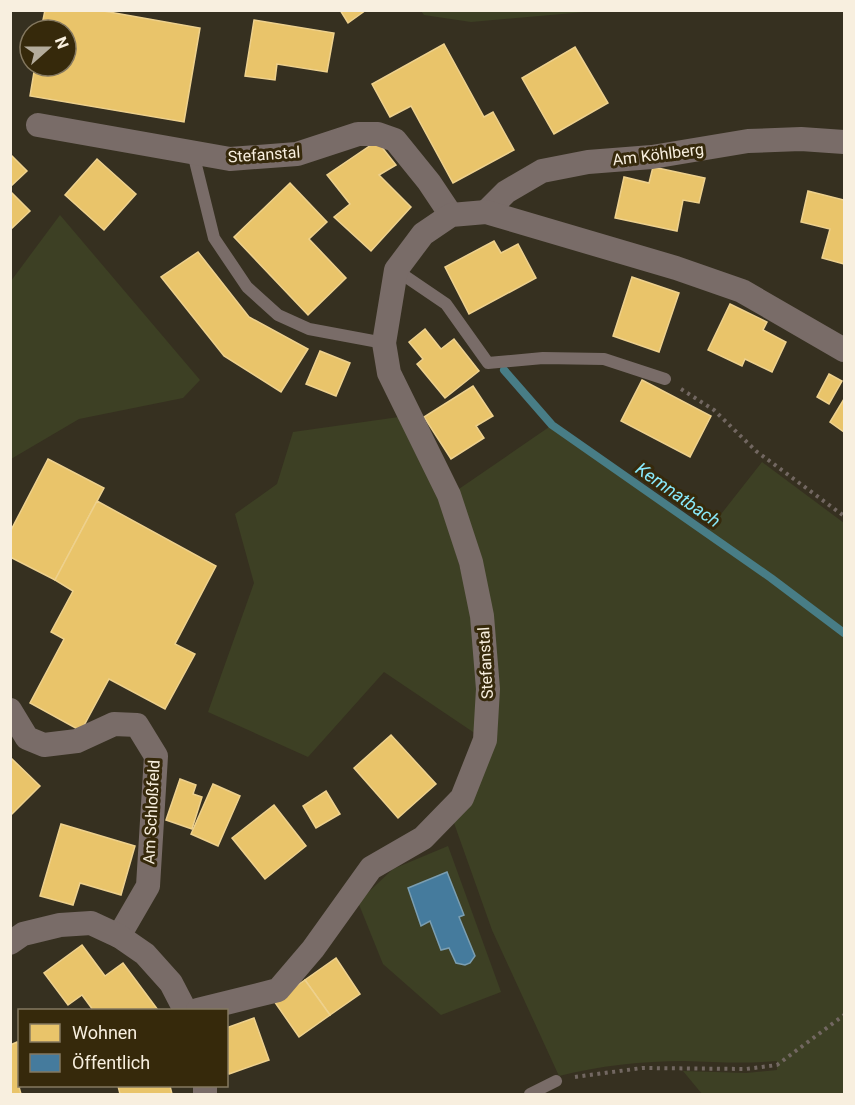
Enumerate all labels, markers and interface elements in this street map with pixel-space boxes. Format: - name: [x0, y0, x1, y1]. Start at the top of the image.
- north arrow: [18, 18, 78, 78]
- text: N: [51, 34, 72, 51]
- street label: Am Köhlberg: [611, 139, 705, 170]
- street label: Stefanstal: [227, 142, 301, 167]
- water label: Kemnatbach: [632, 458, 725, 531]
- street label: Stefanstal: [474, 626, 497, 700]
- street label: Am Schloßfeld: [139, 759, 164, 865]
- legend: [18, 1009, 228, 1087]
- text: Wohnen: [72, 1022, 137, 1043]
- text: Öffentlich: [72, 1052, 150, 1073]

